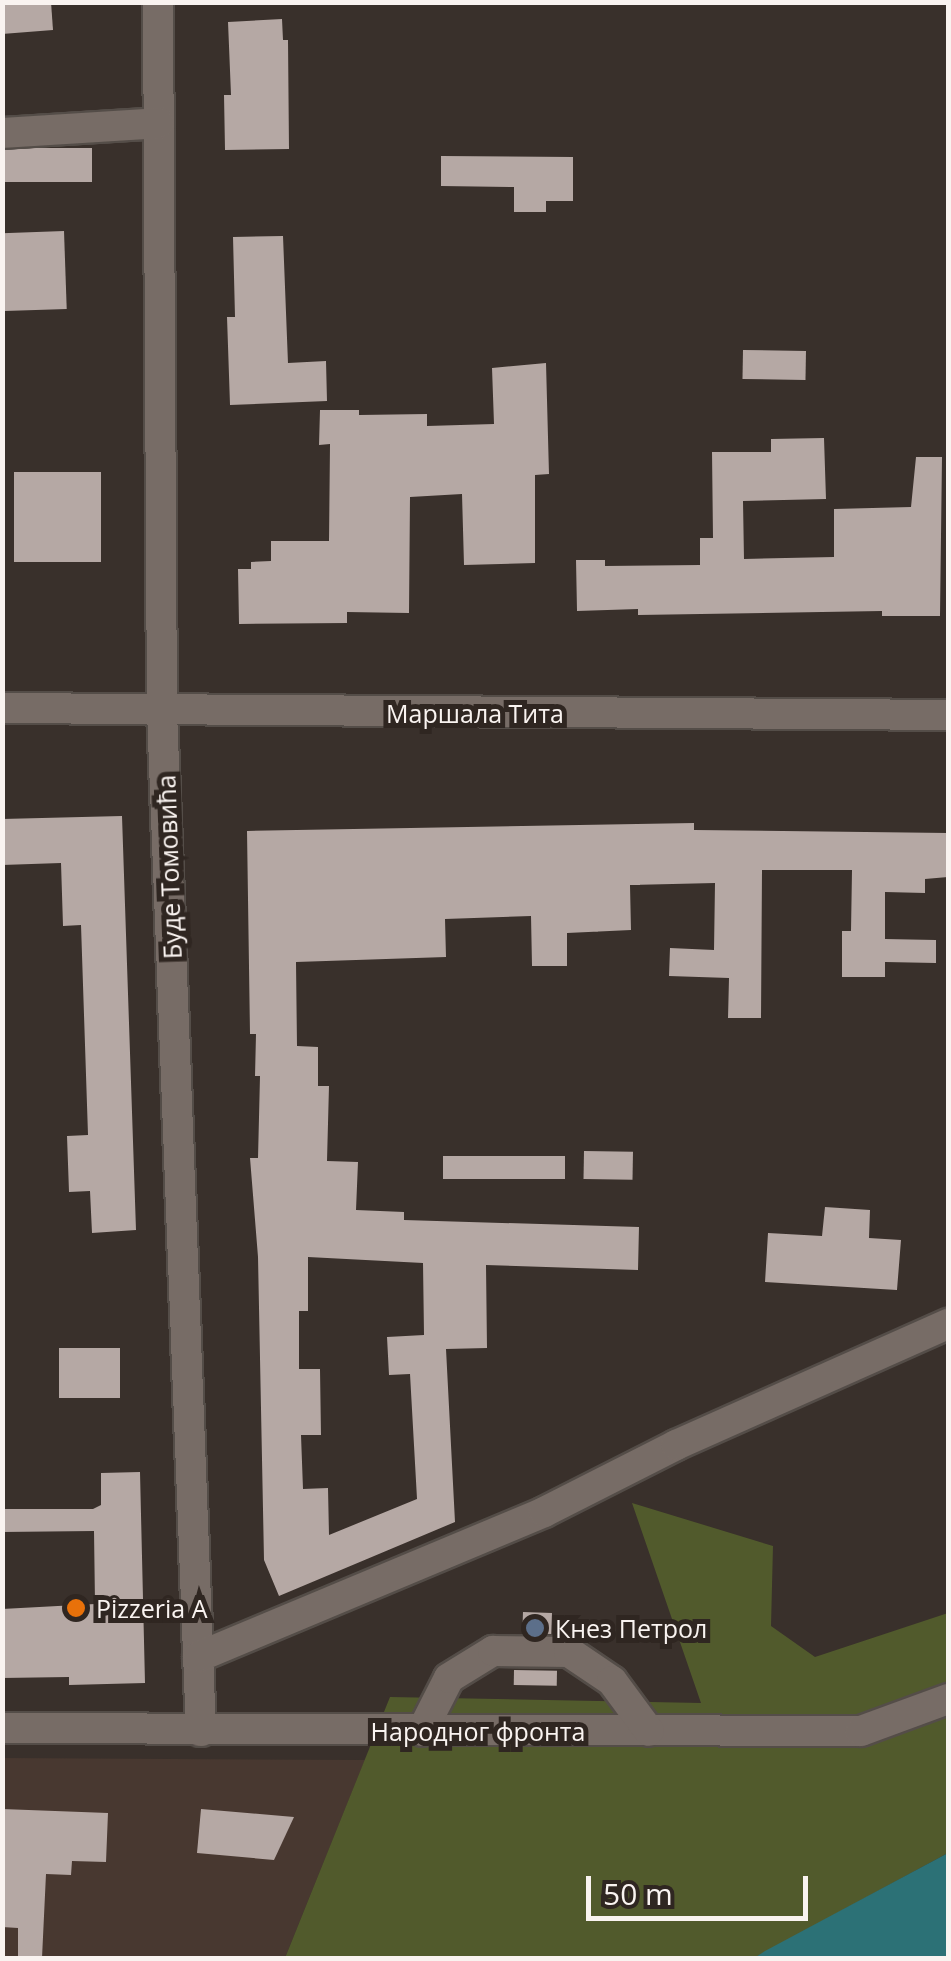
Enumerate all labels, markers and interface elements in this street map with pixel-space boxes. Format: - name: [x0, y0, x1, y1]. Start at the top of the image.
- street label: Маршала Тита: [386, 698, 564, 728]
- street label: Буде Томовића: [151, 774, 187, 960]
- place label: Pizzeria A: [96, 1593, 208, 1623]
- marker: Pizzeria A: [65, 1597, 87, 1619]
- place label: Кнез Петрол: [555, 1613, 707, 1643]
- marker: Кнез Петрол: [524, 1617, 546, 1639]
- street label: Народног фронта: [371, 1716, 585, 1746]
- scale bar: [591, 1856, 814, 1918]
- text: 50 m: [603, 1873, 673, 1914]

